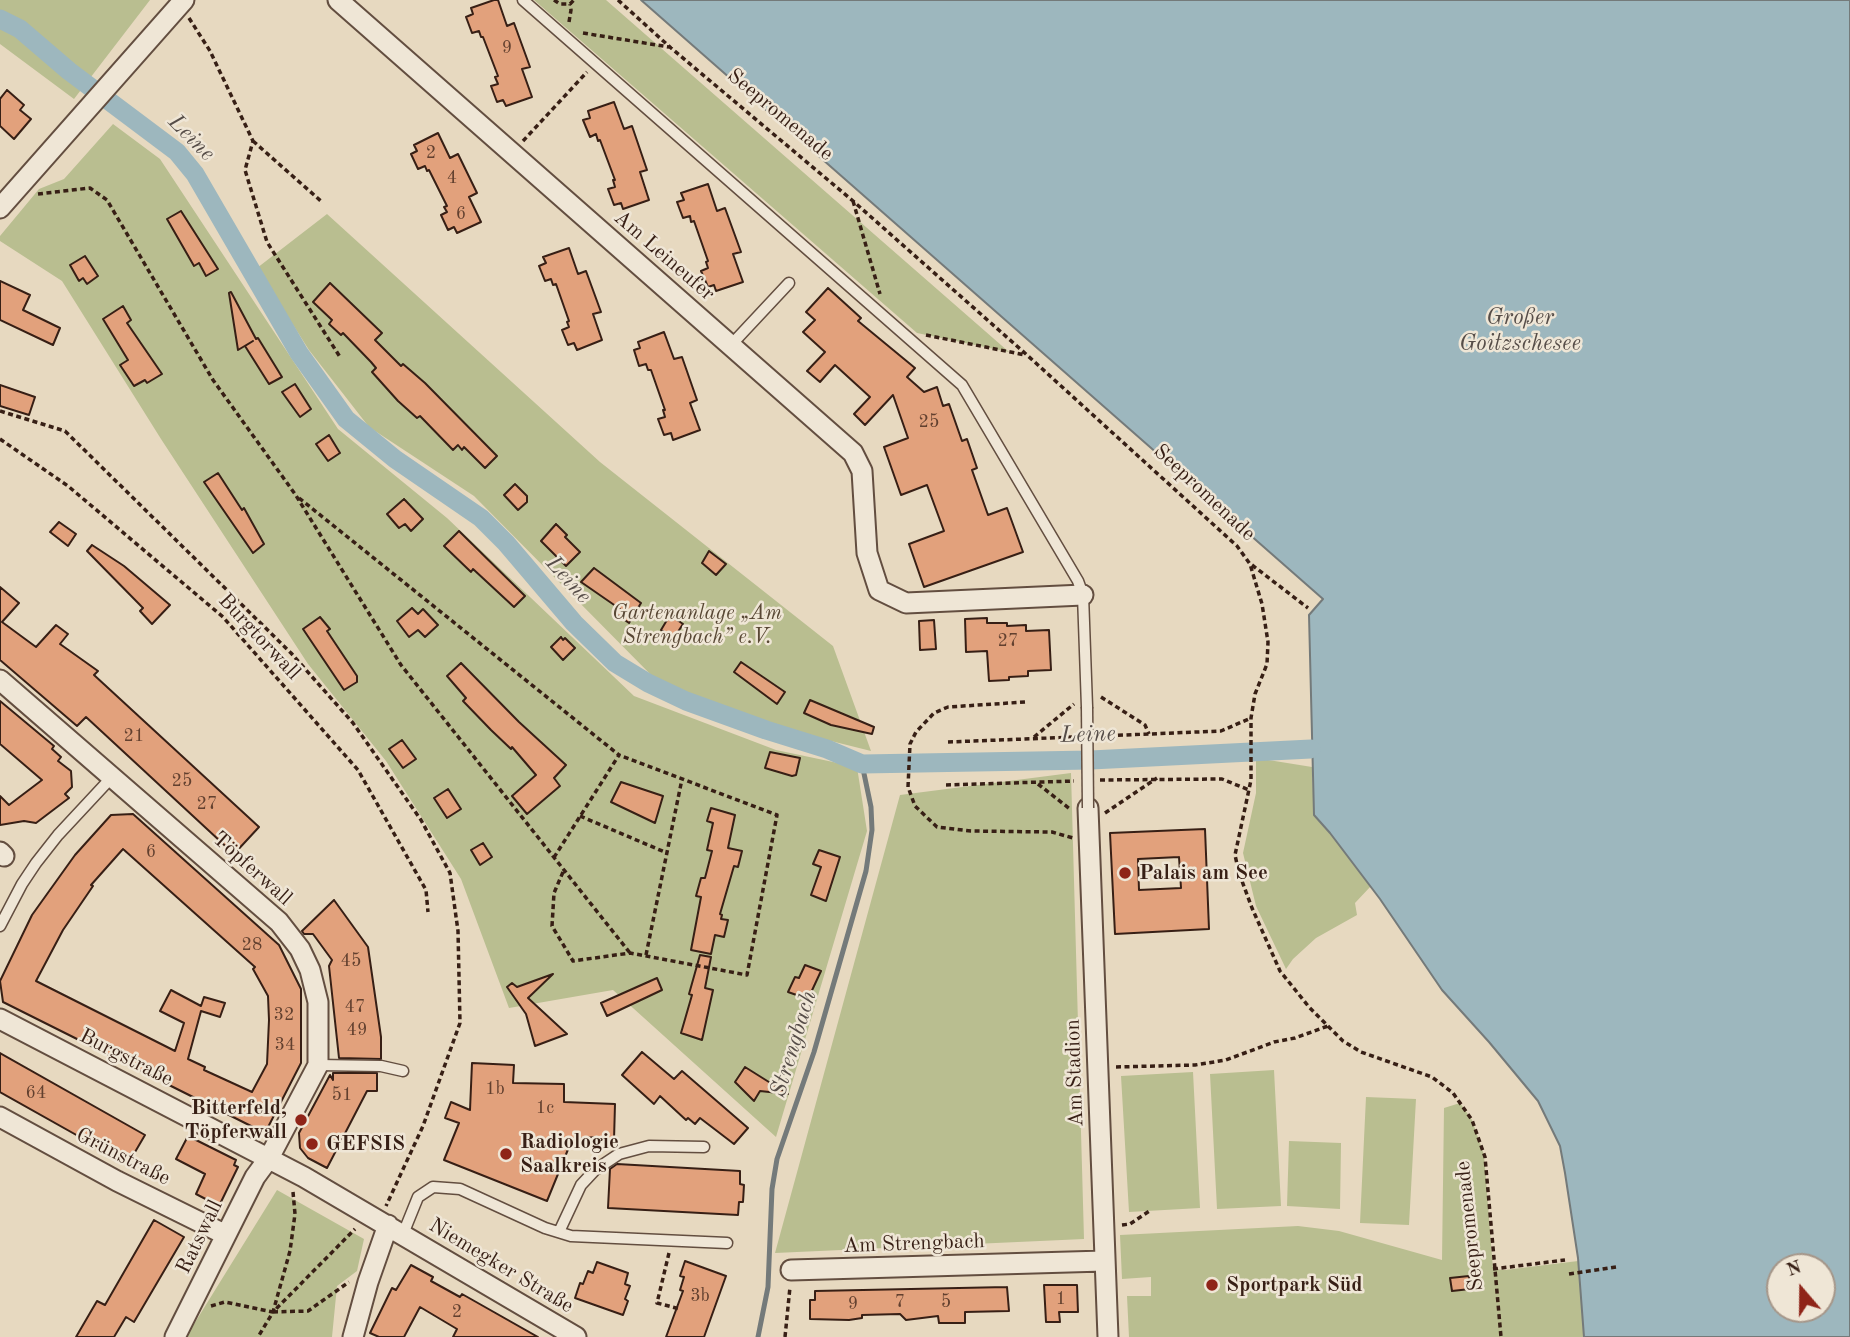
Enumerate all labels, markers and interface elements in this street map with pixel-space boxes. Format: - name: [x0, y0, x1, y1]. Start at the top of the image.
- house number: 9: [502, 37, 512, 59]
- street label: Seepromenade: [722, 63, 838, 167]
- water label: Leine: [162, 109, 220, 167]
- house number: 2: [426, 142, 436, 164]
- house number: 4: [447, 167, 457, 189]
- house number: 6: [456, 203, 466, 225]
- street label: Am Leineufer: [608, 205, 720, 307]
- water label: Großer Goitzschesee: [1459, 304, 1581, 358]
- house number: 25: [919, 411, 939, 433]
- street label: Seepromenade: [1148, 439, 1260, 547]
- water label: Leine: [539, 550, 597, 610]
- street label: Burgtorwall: [212, 588, 306, 686]
- park label: Gartenanlage „Am Strengbach” e.V.: [612, 600, 782, 650]
- house number: 27: [998, 630, 1018, 652]
- water label: Leine: [1060, 720, 1116, 750]
- house number: 21: [124, 725, 144, 747]
- house number: 25: [172, 770, 192, 792]
- house number: 27: [197, 793, 217, 815]
- street label: Töpferwall: [207, 827, 297, 911]
- house number: 6: [146, 841, 156, 863]
- place label: Palais am See: [1139, 860, 1268, 886]
- marker: Palais am See: [1117, 865, 1133, 881]
- house number: 28: [242, 934, 262, 956]
- house number: 45: [341, 950, 361, 972]
- water label: Strengbach: [765, 987, 823, 1101]
- house number: 47: [345, 996, 365, 1018]
- house number: 32: [274, 1004, 294, 1026]
- house number: 49: [347, 1019, 367, 1041]
- street label: Am Stadion: [1061, 1019, 1089, 1127]
- street label: Burgstraße: [75, 1024, 177, 1092]
- house number: 34: [275, 1034, 295, 1056]
- house number: 1b: [485, 1078, 505, 1100]
- house number: 64: [26, 1082, 46, 1104]
- house number: 51: [332, 1084, 352, 1106]
- place label: Bitterfeld, Töpferwall: [185, 1095, 287, 1145]
- house number: 1c: [536, 1097, 554, 1119]
- marker: Bitterfeld, Töpferwall: [293, 1112, 309, 1128]
- street label: Grünstraße: [72, 1123, 174, 1191]
- place label: Radiologie Saalkreis: [520, 1129, 619, 1179]
- place label: GEFSIS: [326, 1131, 405, 1157]
- marker: GEFSIS: [304, 1136, 320, 1152]
- marker: Radiologie Saalkreis: [498, 1146, 514, 1162]
- street label: Seepromenade: [1451, 1160, 1489, 1292]
- street label: Ratswall: [171, 1196, 229, 1278]
- street label: Niemegker Straße: [424, 1213, 578, 1319]
- street label: Am Strengbach: [843, 1229, 985, 1259]
- north arrow: [1766, 1253, 1836, 1323]
- text: N: [1784, 1258, 1804, 1281]
- place label: Sportpark Süd: [1226, 1272, 1362, 1298]
- marker: Sportpark Süd: [1204, 1277, 1220, 1293]
- house number: 3b: [690, 1285, 710, 1307]
- house number: 1: [1056, 1288, 1066, 1310]
- house number: 7: [895, 1291, 905, 1313]
- house number: 5: [941, 1291, 951, 1313]
- house number: 9: [848, 1293, 858, 1315]
- house number: 2: [452, 1301, 462, 1323]

